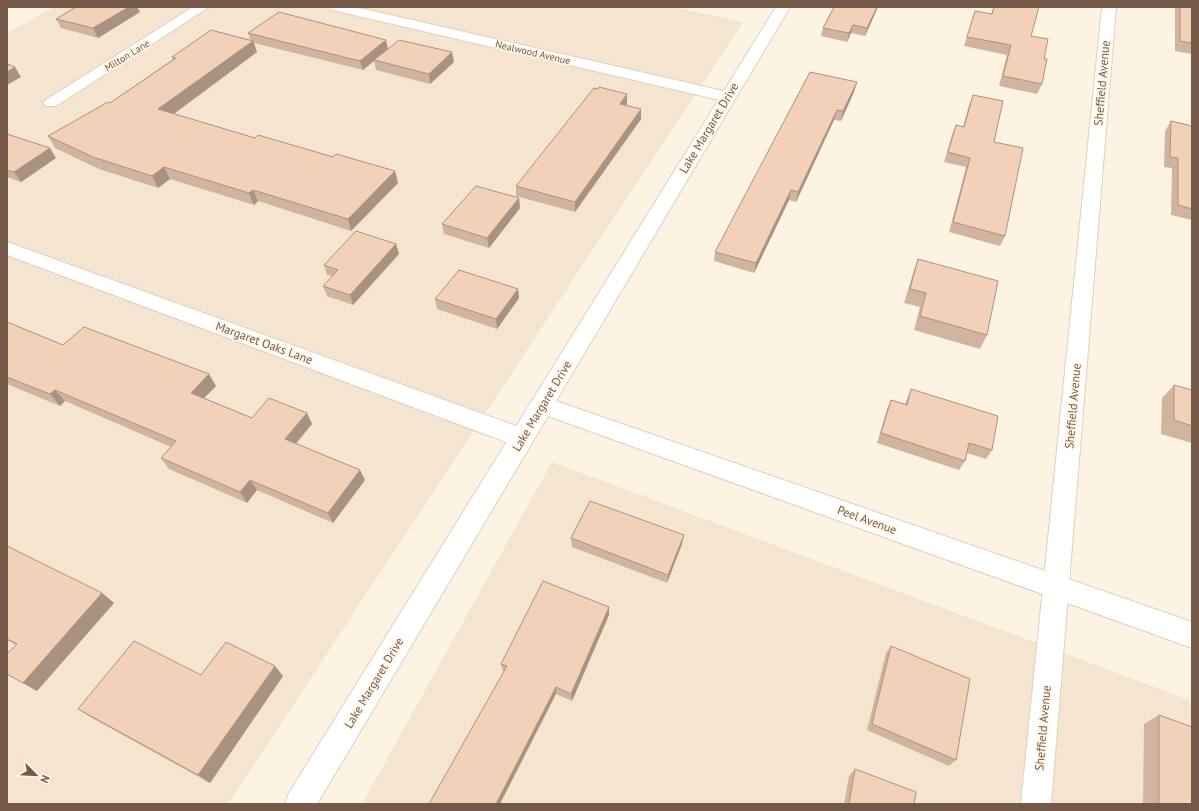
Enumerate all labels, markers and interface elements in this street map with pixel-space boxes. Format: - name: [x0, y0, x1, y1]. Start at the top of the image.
- street label: Milton Lane: [102, 36, 152, 74]
- street label: Nealwood Avenue: [494, 38, 572, 67]
- street label: Sheffield Avenue: [1090, 40, 1113, 126]
- street label: Lake Margaret Drive: [676, 80, 742, 176]
- street label: Margaret Oaks Lane: [214, 318, 315, 367]
- street label: Lake Margaret Drive: [509, 358, 575, 454]
- street label: Sheffield Avenue: [1061, 363, 1084, 449]
- street label: Peel Avenue: [835, 502, 899, 537]
- street label: Lake Margaret Drive: [341, 635, 407, 731]
- street label: Sheffield Avenue: [1031, 685, 1054, 771]
- north arrow: [16, 755, 56, 795]
- text: N: [37, 773, 53, 785]

